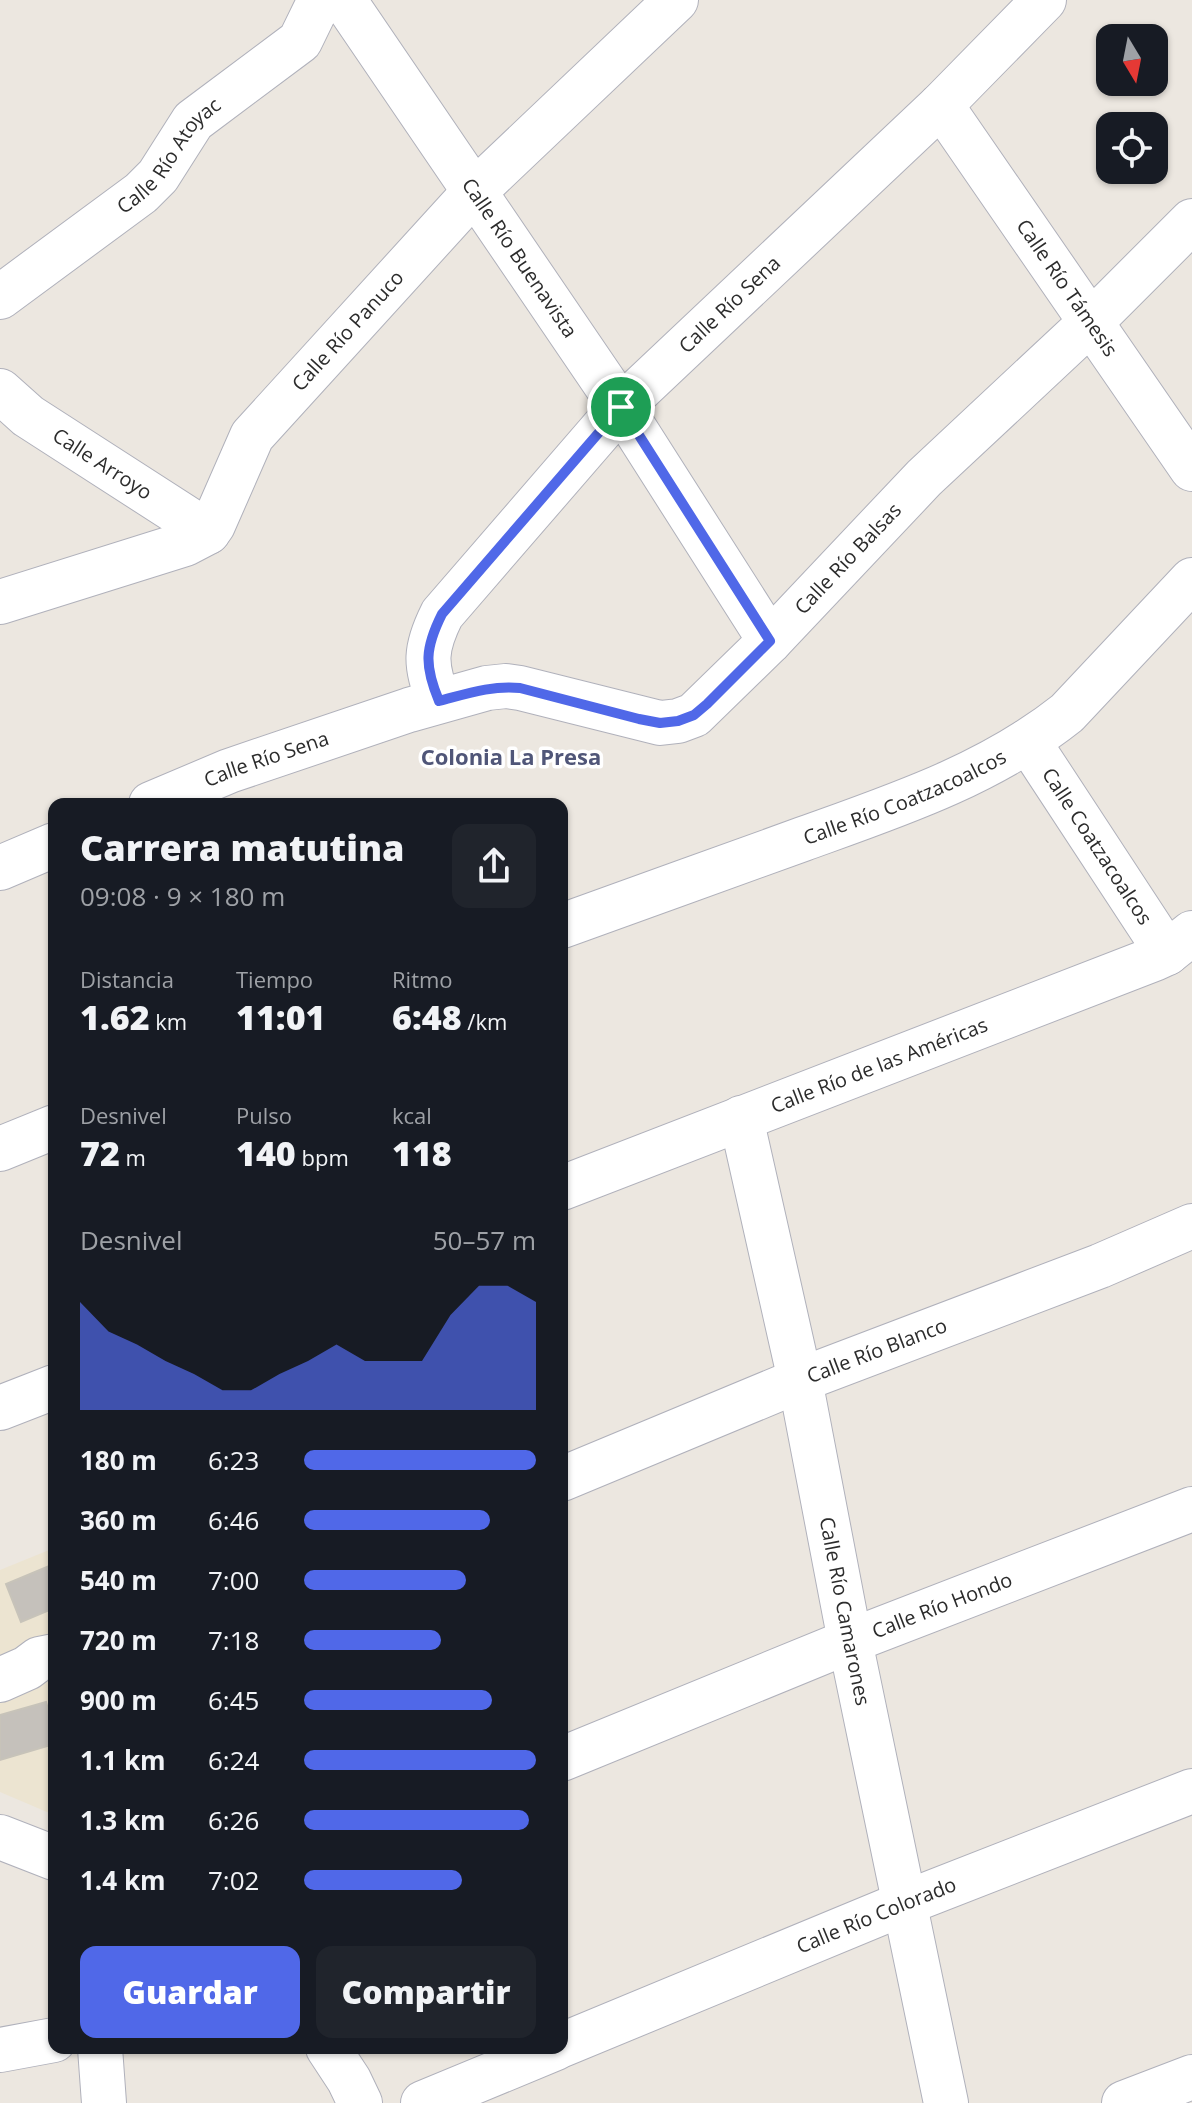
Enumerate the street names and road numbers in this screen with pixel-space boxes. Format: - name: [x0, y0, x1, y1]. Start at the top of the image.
- street label: Calle Río Atoyac: [111, 91, 226, 219]
- street label: Calle Río Buenavista: [456, 173, 584, 343]
- street label: Calle Río Támesis: [1011, 214, 1124, 361]
- street label: Calle Río Sena: [673, 250, 786, 359]
- street label: Calle Río Panuco: [286, 264, 409, 396]
- street label: Calle Arroyo: [48, 421, 158, 506]
- street label: Calle Río Balsas: [788, 497, 907, 620]
- street label: Calle Río Sena: [200, 724, 332, 793]
- street label: Calle Río Coatzacoalcos: [799, 743, 1011, 851]
- street label: Calle Coatzacoalcos: [1036, 762, 1159, 930]
- street label: Calle Río de las Américas: [767, 1011, 991, 1119]
- street label: Calle Río Blanco: [803, 1311, 951, 1389]
- street label: Calle Río Camarones: [814, 1515, 877, 1708]
- street label: Calle Río Hondo: [868, 1566, 1016, 1644]
- street label: Calle Río Colorado: [792, 1870, 960, 1960]

